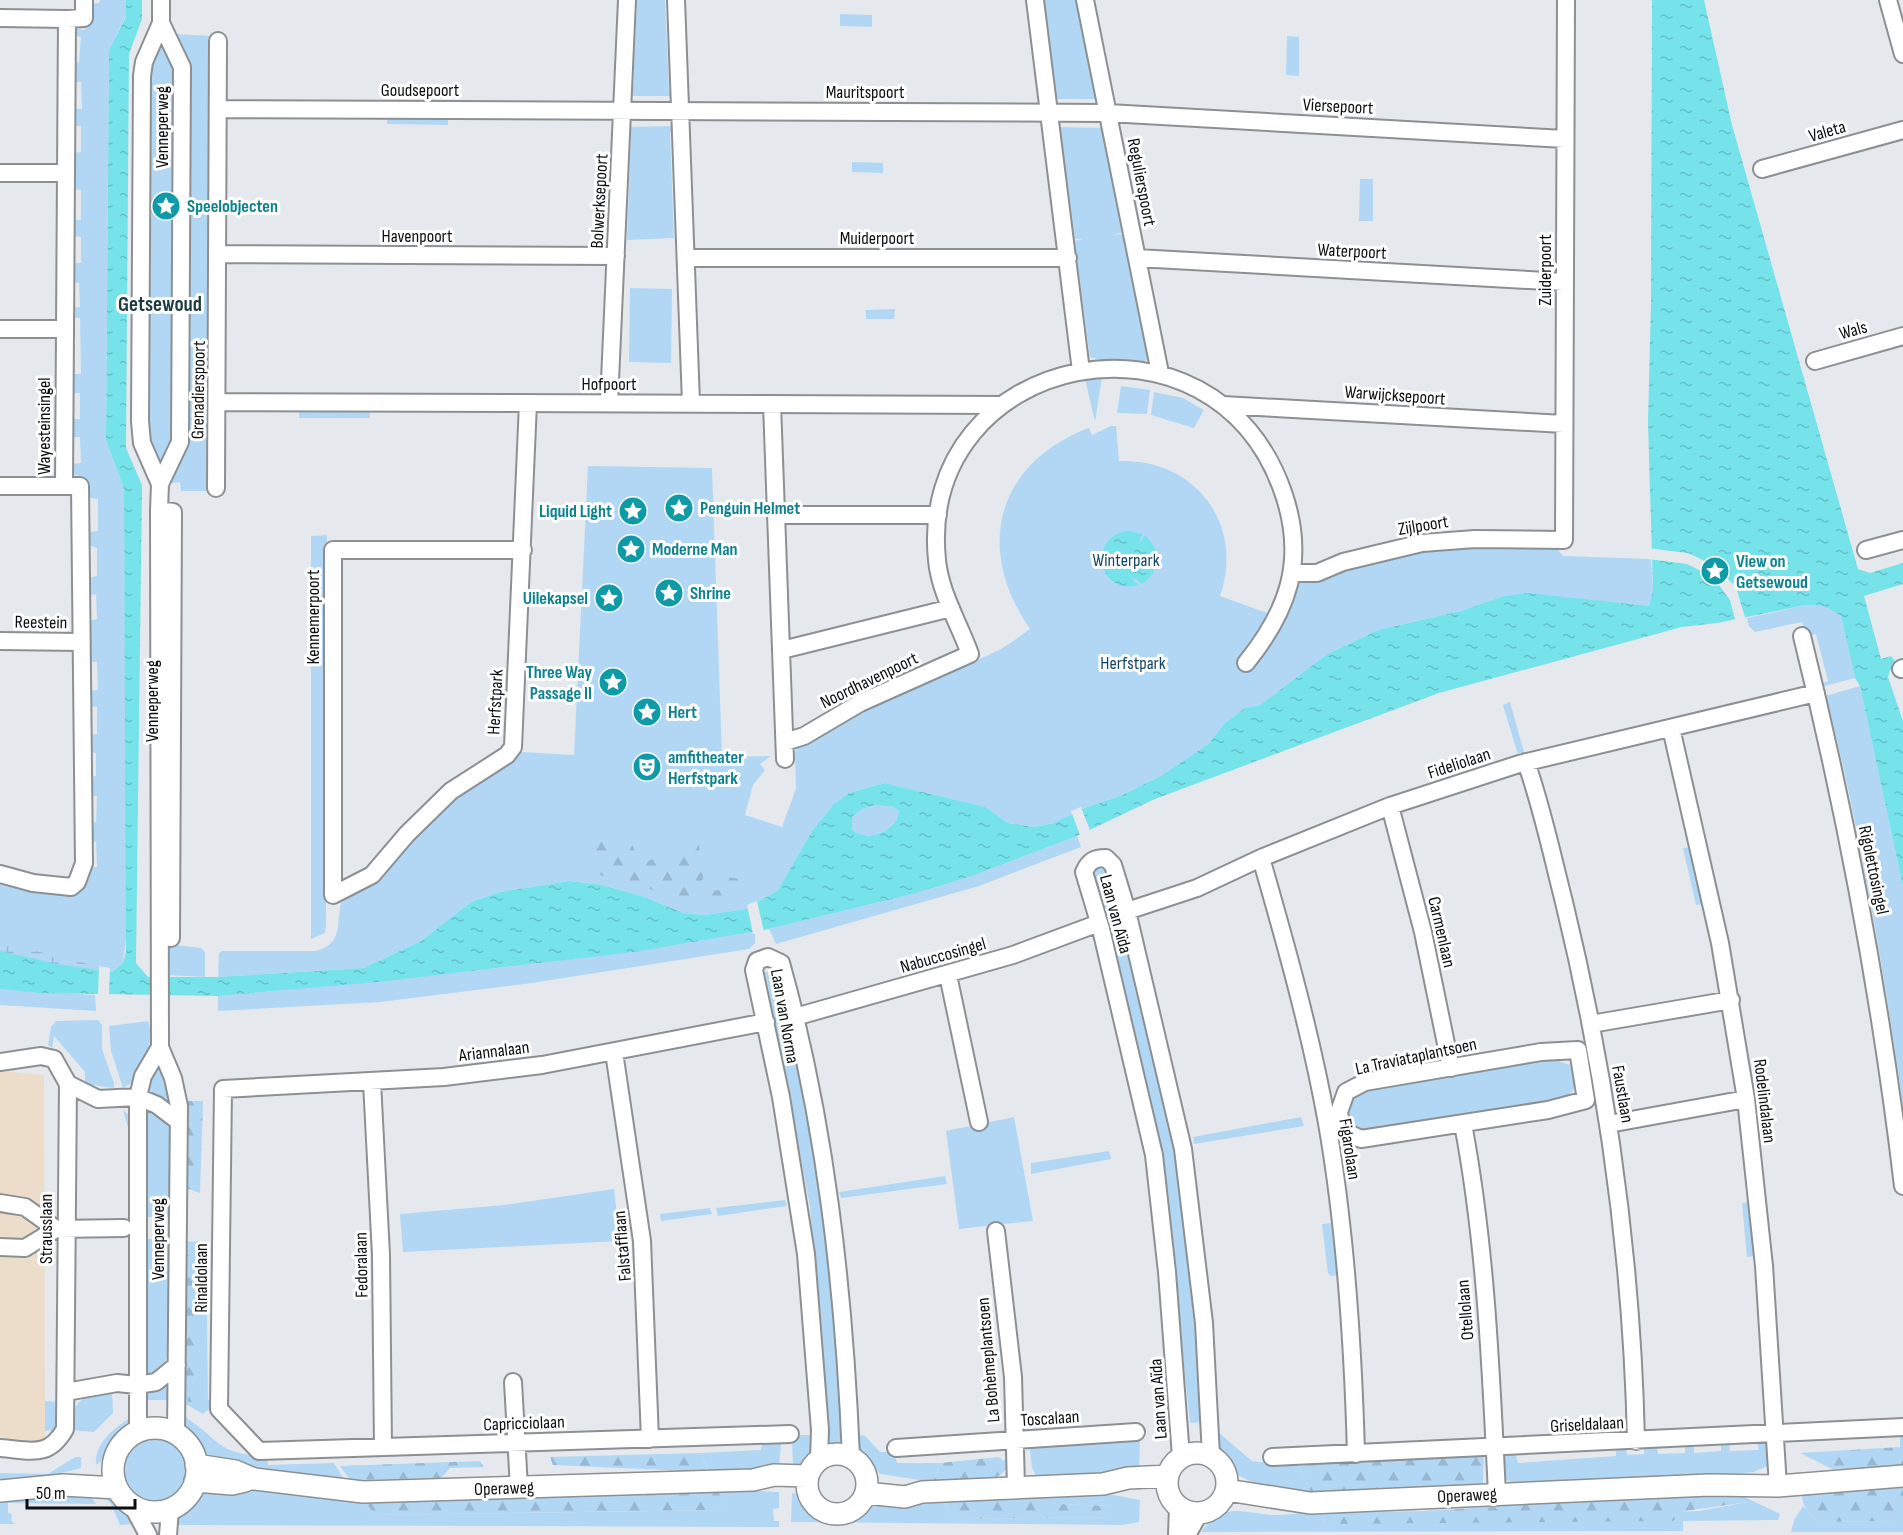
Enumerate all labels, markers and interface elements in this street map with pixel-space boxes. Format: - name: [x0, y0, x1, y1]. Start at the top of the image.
- street label: Goudsepoort: [381, 80, 460, 101]
- street label: Mauritspoort: [826, 82, 905, 103]
- street label: Venneperweg: [152, 86, 173, 168]
- street label: Viersepoort: [1302, 94, 1374, 119]
- street label: Valeta: [1806, 116, 1848, 147]
- street label: Regulierspoort: [1123, 136, 1160, 228]
- street label: Bolwerksepoort: [587, 153, 612, 249]
- place icon: Speelobjecten: [150, 190, 182, 222]
- place label: Speelobjecten: [187, 196, 278, 217]
- street label: Havenpoort: [382, 226, 453, 247]
- street label: Muiderpoort: [840, 228, 915, 249]
- street label: Zuiderpoort: [1535, 234, 1556, 306]
- street label: Waterpoort: [1317, 239, 1388, 264]
- district label: Getsewoud: [118, 292, 202, 317]
- street label: Wals: [1837, 317, 1869, 344]
- street label: Grenadierspoort: [187, 340, 210, 439]
- street label: Hofpoort: [581, 374, 637, 395]
- street label: Wayesteinsingel: [34, 377, 55, 475]
- street label: Warwijcksepoort: [1344, 381, 1447, 410]
- place icon: Penguin Helmet: [663, 492, 695, 524]
- place icon: Liquid Light: [617, 495, 649, 527]
- place label: Penguin Helmet: [700, 498, 800, 519]
- place label: Liquid Light: [539, 501, 612, 522]
- street label: Zijlpoort: [1396, 511, 1450, 540]
- place icon: Moderne Man: [615, 533, 647, 565]
- place label: Moderne Man: [652, 539, 738, 560]
- park label: Winterpark: [1092, 550, 1160, 571]
- place label: View on Getsewoud: [1736, 551, 1808, 593]
- place icon: View on Getsewoud: [1699, 555, 1731, 587]
- street label: Kennemerpoort: [303, 569, 324, 664]
- place icon: Shrine: [653, 577, 685, 609]
- place icon: Uilekapsel: [593, 582, 625, 614]
- place label: Shrine: [690, 583, 731, 604]
- place label: Uilekapsel: [523, 588, 588, 609]
- street label: Reestein: [14, 612, 68, 633]
- street label: Noordhavenpoort: [817, 648, 922, 713]
- park label: Herfstpark: [1100, 653, 1166, 674]
- street label: Venneperweg: [142, 660, 163, 742]
- place label: Three Way Passage II: [526, 662, 592, 704]
- place icon: Three Way Passage II: [597, 666, 629, 698]
- street label: Herfstpark: [483, 669, 508, 735]
- place icon: Hert: [631, 696, 663, 728]
- place label: Hert: [668, 702, 697, 723]
- street label: Fideliolaan: [1425, 744, 1493, 783]
- place label: amfitheater Herfstpark: [668, 747, 744, 789]
- theatre icon: amfitheater Herfstpark: [631, 751, 663, 783]
- street label: Rigolettosingel: [1854, 824, 1893, 916]
- street label: Laan van Aïda: [1095, 872, 1136, 956]
- street label: Carmenlaan: [1423, 895, 1460, 970]
- street label: Nabuccosingel: [898, 933, 988, 978]
- street label: Laan van Norma: [766, 967, 803, 1065]
- street label: La Traviataplantsoen: [1354, 1033, 1479, 1080]
- street label: Ariannalaan: [457, 1037, 530, 1066]
- street label: Rodelindalaan: [1749, 1058, 1780, 1144]
- street label: Faustlaan: [1607, 1064, 1638, 1124]
- street label: Figarolaan: [1334, 1117, 1365, 1181]
- street label: Strausslaan: [36, 1194, 57, 1264]
- street label: Venneperweg: [148, 1198, 169, 1280]
- street label: Falstafflaan: [609, 1210, 636, 1282]
- street label: Fedoralaan: [350, 1232, 373, 1298]
- street label: Rinaldolaan: [191, 1243, 212, 1313]
- street label: Otellolaan: [1452, 1279, 1479, 1341]
- street label: La Bohèmeplantsoen: [973, 1297, 1004, 1423]
- street label: Laan van Aïda: [1145, 1358, 1172, 1440]
- street label: Toscalaan: [1020, 1406, 1080, 1431]
- street label: Capricciolaan: [483, 1412, 565, 1435]
- street label: Griseldalaan: [1550, 1412, 1624, 1437]
- scale bar: [27, 1472, 135, 1510]
- street label: Operaweg: [474, 1477, 534, 1500]
- text: 50 m: [36, 1483, 66, 1504]
- street label: Operaweg: [1437, 1483, 1497, 1508]

